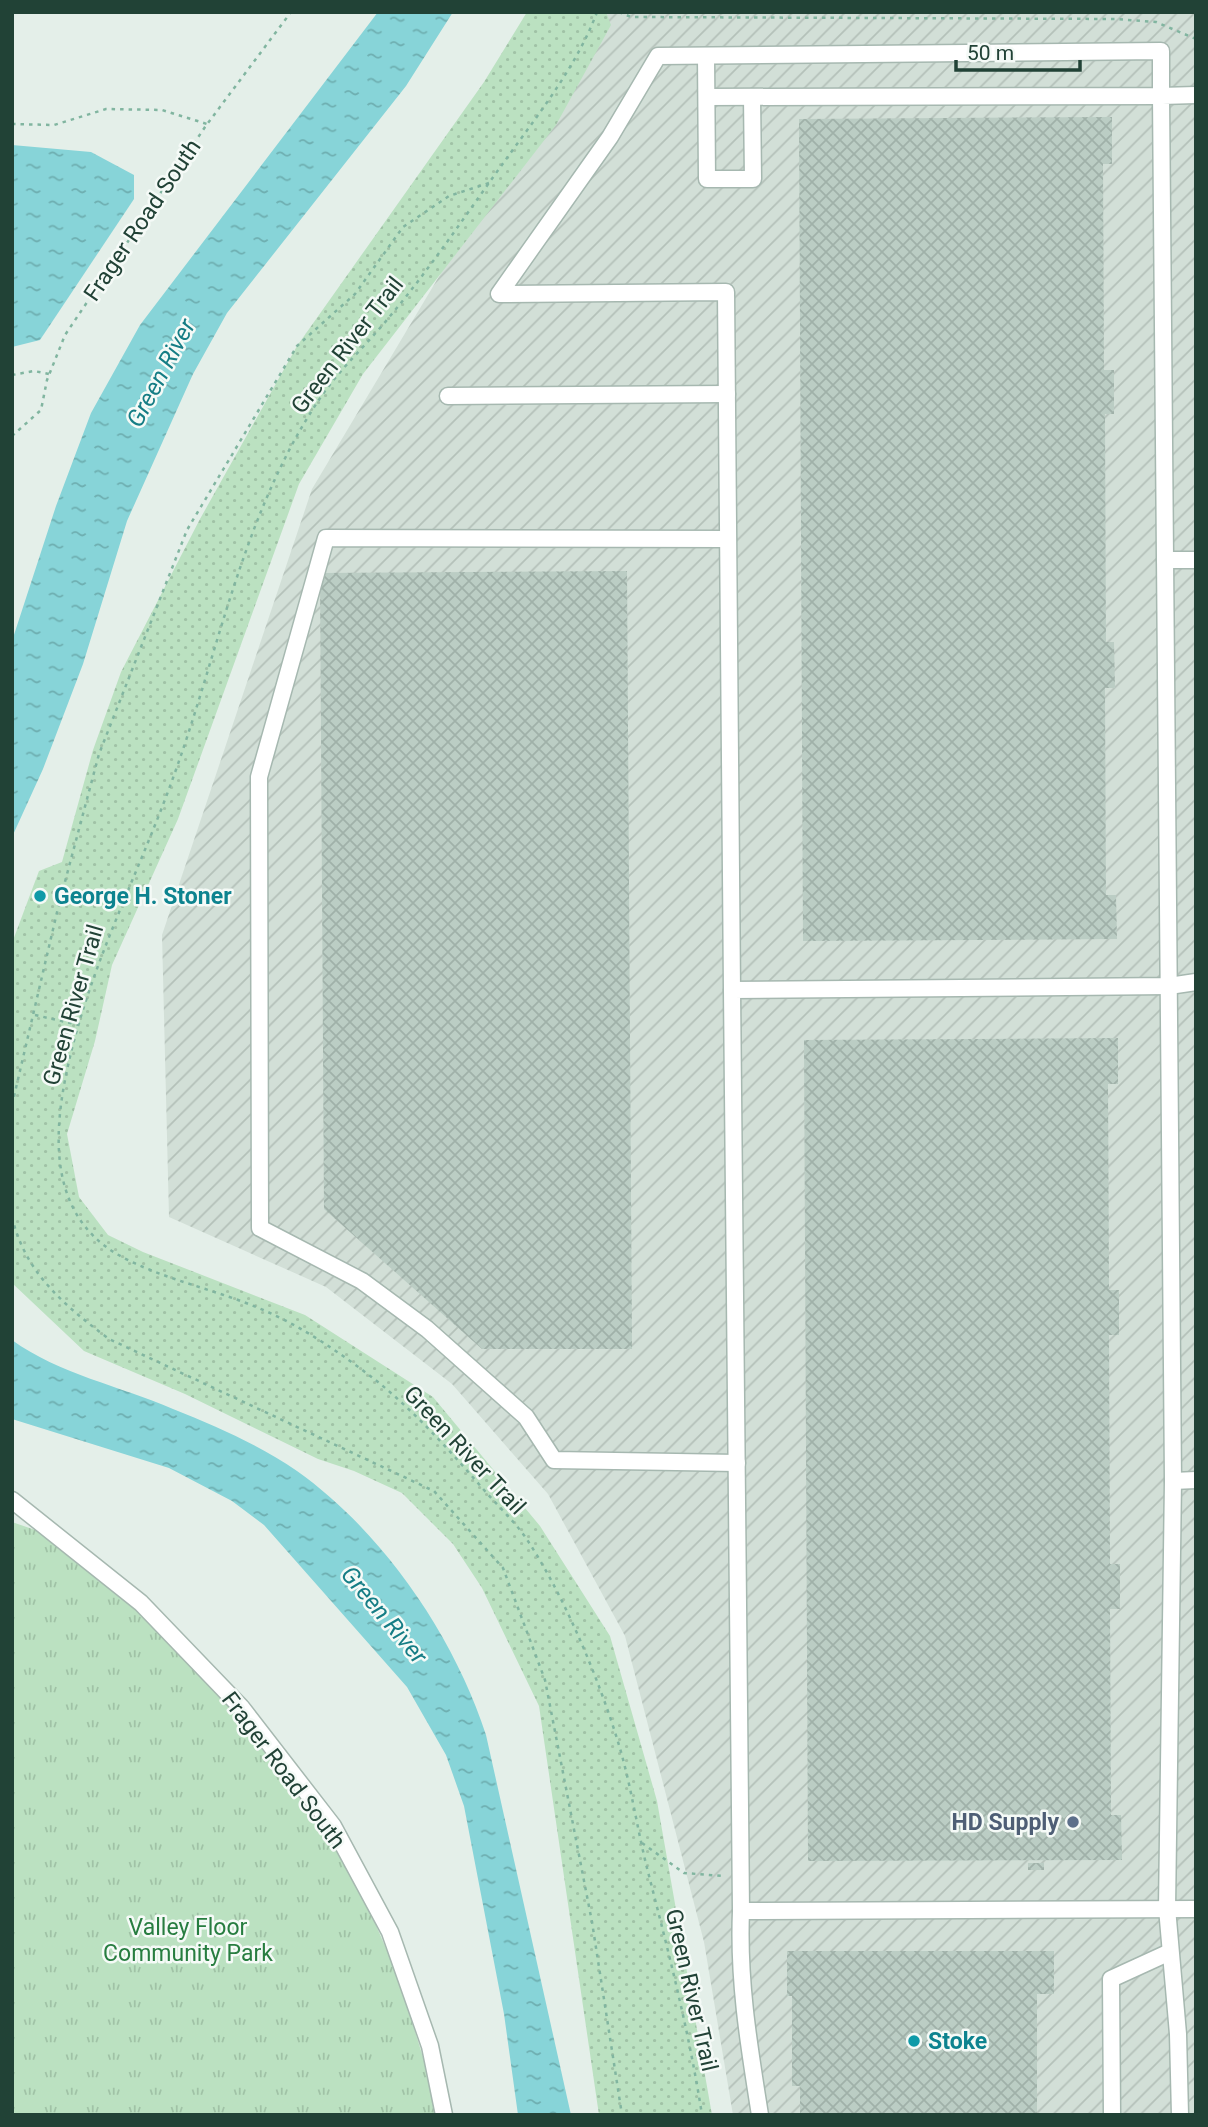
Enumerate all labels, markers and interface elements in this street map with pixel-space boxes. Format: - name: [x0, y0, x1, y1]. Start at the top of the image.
- scale bar: [956, 28, 1080, 72]
- text: 50 m: [967, 41, 1014, 65]
- street label: Frager Road South: [78, 134, 206, 306]
- street label: Green River Trail: [286, 272, 409, 419]
- water label: Green River: [121, 313, 202, 432]
- place label: George H. Stoner: [54, 883, 232, 910]
- marker: George H. Stoner: [32, 888, 48, 904]
- street label: Green River Trail: [38, 922, 109, 1089]
- street label: Green River Trail: [398, 1380, 531, 1520]
- water label: Green River: [335, 1561, 433, 1670]
- street label: Frager Road South: [216, 1687, 351, 1854]
- place label: HD Supply: [952, 1809, 1059, 1836]
- marker: HD Supply: [1065, 1814, 1081, 1830]
- street label: Green River Trail: [660, 1906, 723, 2074]
- park label: Valley Floor Community Park: [103, 1914, 273, 1967]
- place label: Stoke: [928, 2028, 987, 2055]
- marker: Stoke: [906, 2033, 922, 2049]

